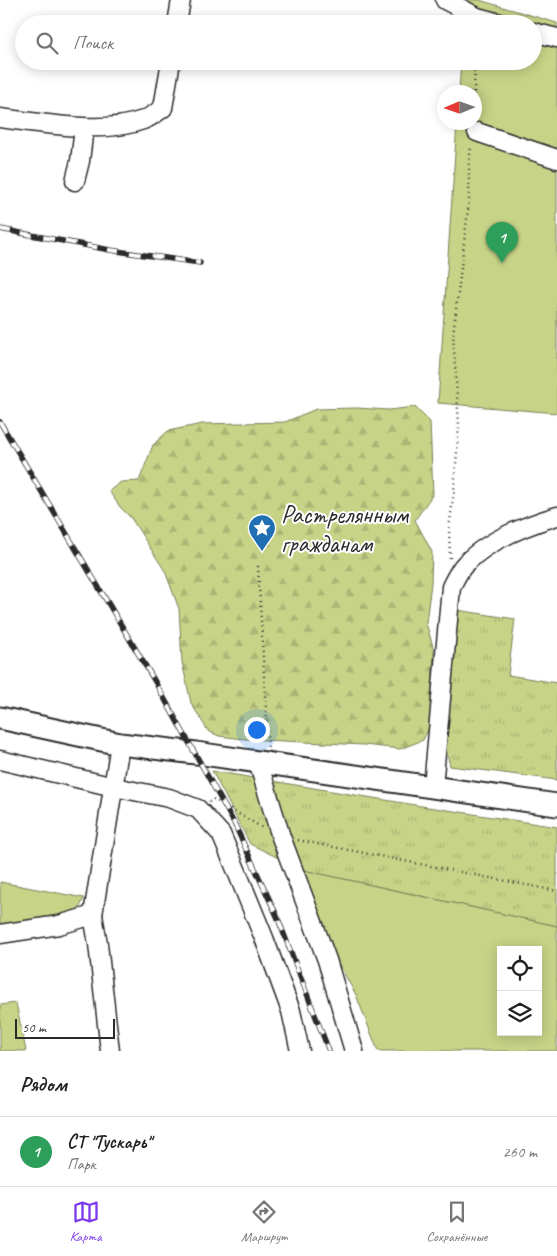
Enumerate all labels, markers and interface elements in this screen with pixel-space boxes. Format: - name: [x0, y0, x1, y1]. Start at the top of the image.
- search box: [15, 15, 542, 70]
- icon: search: [33, 29, 61, 57]
- text: Поиск: [73, 31, 113, 55]
- north arrow: [437, 85, 482, 130]
- pin: 1: [486, 222, 518, 263]
- place label: Растрелянным гражданам: [281, 499, 409, 560]
- place icon: Растрелянным гражданам: [247, 513, 277, 552]
- your location: [244, 717, 270, 743]
- map controls: [497, 946, 542, 1036]
- button: locate: [497, 946, 542, 991]
- button: layers: [497, 991, 542, 1036]
- scale bar: [15, 1016, 115, 1039]
- text: 50 m: [22, 1019, 46, 1036]
- text: Рядом: [20, 1071, 67, 1097]
- text: СТ "Тускарь": [67, 1130, 151, 1154]
- text: 1: [32, 1142, 40, 1162]
- text: 260 m: [503, 1142, 537, 1162]
- text: Парк: [67, 1154, 96, 1174]
- tab: Карта: [70, 1198, 102, 1245]
- tab: Маршрут: [241, 1198, 287, 1245]
- tab: Сохранённые: [427, 1198, 487, 1245]

